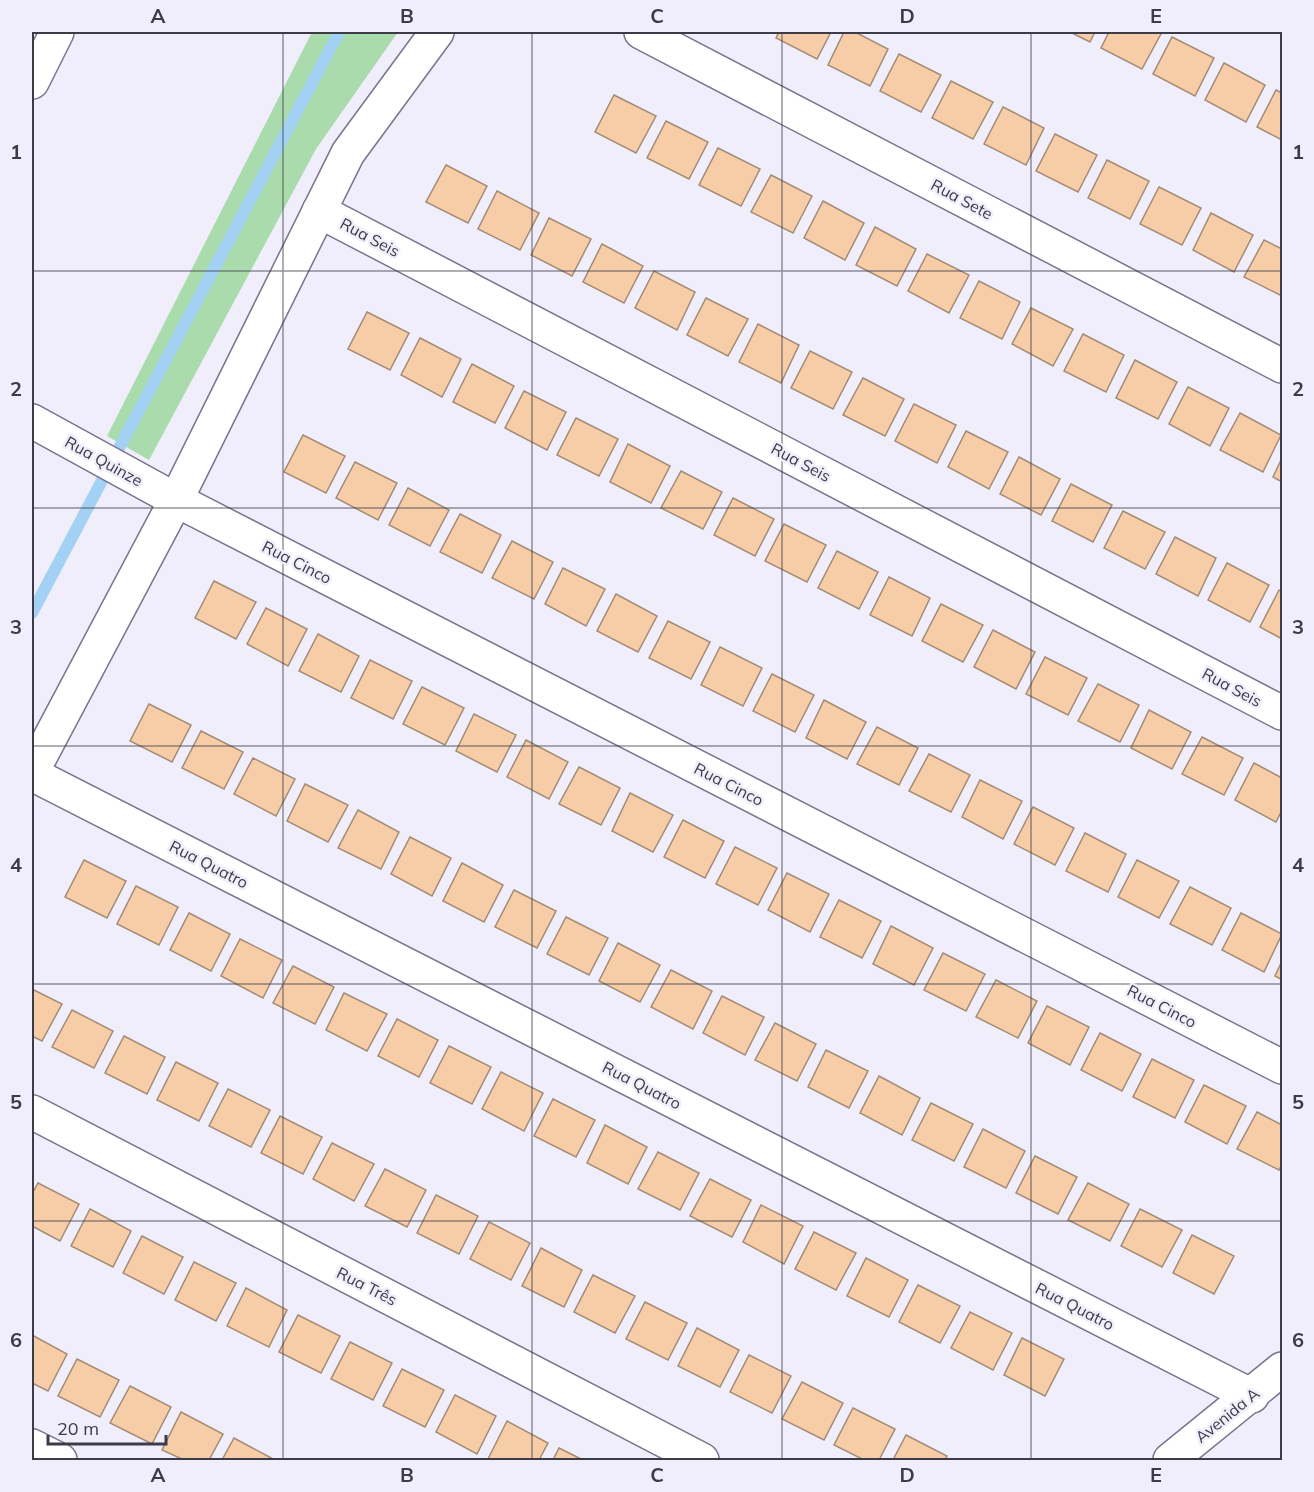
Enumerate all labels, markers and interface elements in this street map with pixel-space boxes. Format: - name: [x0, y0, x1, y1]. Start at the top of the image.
- text: A: [151, 3, 166, 28]
- text: B: [400, 3, 414, 28]
- text: C: [650, 3, 664, 28]
- text: D: [899, 3, 915, 28]
- text: E: [1150, 3, 1162, 28]
- text: 1: [10, 139, 22, 164]
- text: 1: [1292, 139, 1304, 164]
- street label: Rua Sete: [928, 174, 996, 224]
- street label: Rua Seis: [337, 213, 403, 261]
- text: 2: [10, 376, 22, 401]
- text: 2: [1292, 376, 1304, 401]
- street label: Rua Quinze: [62, 431, 146, 491]
- street label: Rua Seis: [768, 438, 834, 486]
- street label: Rua Cinco: [259, 536, 335, 588]
- text: 3: [10, 614, 22, 639]
- text: 3: [1292, 614, 1304, 639]
- street label: Rua Seis: [1199, 663, 1265, 711]
- street label: Rua Cinco: [691, 758, 767, 810]
- street label: Rua Quatro: [166, 836, 252, 892]
- text: 4: [10, 852, 22, 877]
- text: 4: [1292, 852, 1304, 877]
- street label: Rua Cinco: [1124, 980, 1200, 1032]
- street label: Rua Quatro: [599, 1057, 685, 1113]
- text: 5: [10, 1089, 22, 1114]
- text: 5: [1292, 1089, 1304, 1114]
- street label: Rua Três: [334, 1262, 400, 1310]
- street label: Rua Quatro: [1032, 1278, 1118, 1334]
- text: 6: [10, 1327, 22, 1352]
- text: 6: [1292, 1327, 1304, 1352]
- street label: Avenida A: [1191, 1383, 1263, 1447]
- scale bar: [48, 1408, 166, 1446]
- text: 20 m: [57, 1417, 99, 1440]
- text: A: [151, 1462, 166, 1487]
- text: B: [400, 1462, 414, 1487]
- text: C: [650, 1462, 664, 1487]
- text: D: [899, 1462, 915, 1487]
- text: E: [1150, 1462, 1162, 1487]

